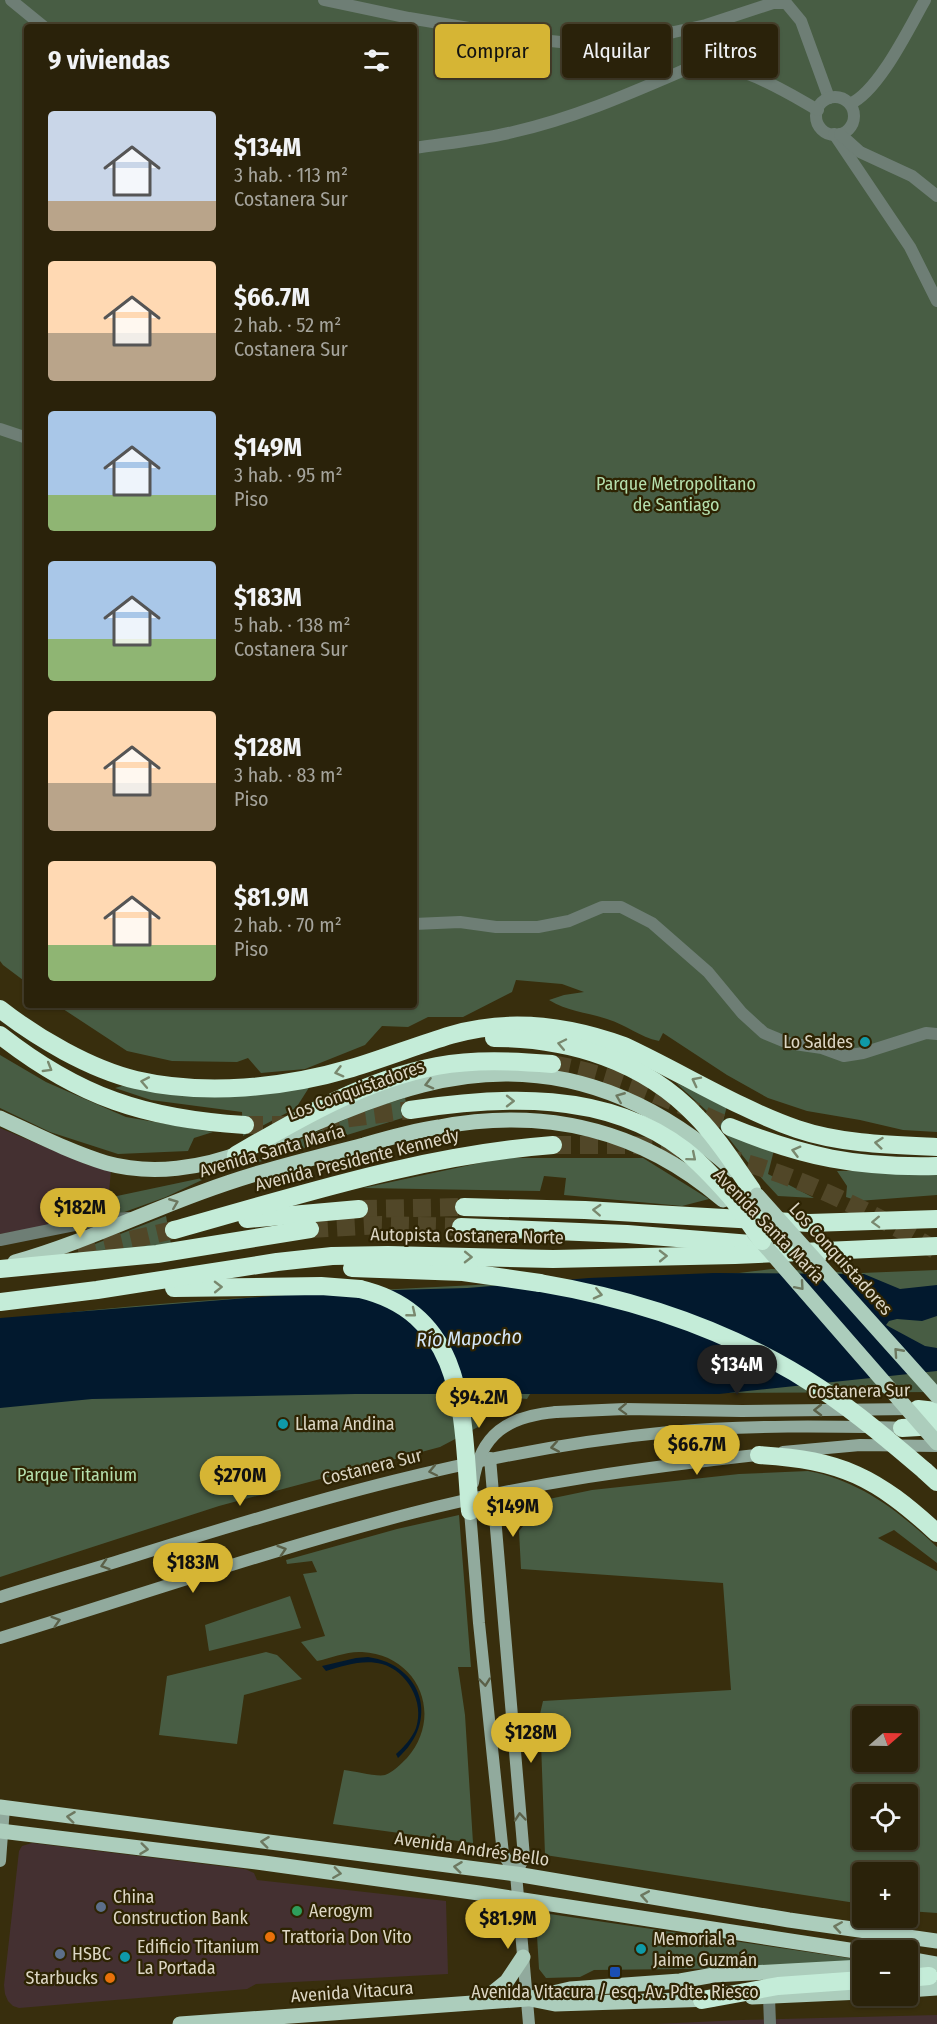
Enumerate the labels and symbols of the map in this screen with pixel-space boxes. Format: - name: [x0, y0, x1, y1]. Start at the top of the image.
- park label: Parque Metropolitano de Santiago: [596, 473, 756, 516]
- place label: Lo Saldes: [783, 1031, 853, 1053]
- marker: Lo Saldes: [858, 1035, 872, 1049]
- one-way arrow: [558, 1038, 568, 1051]
- street label: Los Conquistadores: [285, 1055, 428, 1125]
- one-way arrow: [42, 1061, 52, 1073]
- one-way arrow: [334, 1064, 344, 1077]
- one-way arrow: [141, 1076, 151, 1089]
- one-way arrow: [424, 1076, 434, 1089]
- one-way arrow: [692, 1077, 702, 1088]
- one-way arrow: [615, 1091, 626, 1104]
- one-way arrow: [505, 1095, 514, 1107]
- street label: Avenida Santa María: [197, 1120, 347, 1182]
- street label: Avenida Presidente Kennedy: [253, 1124, 461, 1196]
- one-way arrow: [874, 1137, 883, 1150]
- one-way arrow: [791, 1146, 802, 1158]
- one-way arrow: [685, 1150, 696, 1161]
- street label: Avenida Santa María: [709, 1164, 829, 1288]
- pin: $182M: [38, 1188, 122, 1239]
- one-way arrow: [167, 1198, 178, 1210]
- street label: Los Conquistadores: [785, 1198, 898, 1320]
- one-way arrow: [593, 1204, 602, 1217]
- one-way arrow: [871, 1216, 880, 1229]
- street label: Autopista Costanera Norte: [370, 1223, 564, 1249]
- one-way arrow: [658, 1250, 667, 1263]
- one-way arrow: [464, 1251, 473, 1264]
- one-way arrow: [793, 1279, 804, 1289]
- one-way arrow: [214, 1281, 223, 1293]
- one-way arrow: [593, 1286, 603, 1299]
- one-way arrow: [406, 1306, 417, 1317]
- water label: Río Mapocho: [416, 1324, 522, 1352]
- pin: $134M: [695, 1345, 779, 1396]
- one-way arrow: [894, 1348, 905, 1359]
- pin: $94.2M: [430, 1378, 528, 1429]
- street label: Costanera Sur: [808, 1379, 911, 1403]
- one-way arrow: [618, 1403, 627, 1415]
- one-way arrow: [813, 1404, 822, 1416]
- place label: Llama Andina: [295, 1413, 395, 1435]
- marker: Llama Andina: [276, 1417, 290, 1431]
- pin: $66.7M: [648, 1425, 746, 1476]
- one-way arrow: [550, 1440, 560, 1453]
- street label: Costanera Sur: [320, 1444, 425, 1490]
- pin: $270M: [198, 1456, 282, 1507]
- park label: Parque Titanium: [17, 1464, 137, 1486]
- one-way arrow: [428, 1464, 438, 1477]
- pin: $149M: [471, 1487, 555, 1538]
- pin: $183M: [151, 1543, 235, 1594]
- one-way arrow: [276, 1545, 287, 1557]
- one-way arrow: [100, 1558, 111, 1571]
- one-way arrow: [50, 1616, 61, 1628]
- one-way arrow: [478, 1677, 491, 1686]
- north arrow: [852, 1706, 918, 1772]
- pin: $128M: [489, 1713, 573, 1764]
- one-way arrow: [67, 1811, 76, 1823]
- one-way arrow: [514, 1813, 527, 1822]
- street label: Avenida Andrés Bello: [393, 1827, 551, 1871]
- one-way arrow: [260, 1836, 269, 1848]
- one-way arrow: [139, 1842, 148, 1854]
- one-way arrow: [453, 1861, 463, 1873]
- one-way arrow: [333, 1867, 342, 1879]
- place label: China Construction Bank: [113, 1886, 248, 1929]
- one-way arrow: [640, 1890, 650, 1902]
- pin: $81.9M: [459, 1899, 557, 1950]
- marker: China Construction Bank: [94, 1900, 108, 1914]
- place label: Aerogym: [309, 1900, 373, 1922]
- marker: Aerogym: [290, 1904, 304, 1918]
- one-way arrow: [833, 1922, 842, 1934]
- place label: Trattoria Don Vito: [282, 1926, 412, 1948]
- place label: Memorial a Jaime Guzmán: [653, 1928, 757, 1971]
- marker: Trattoria Don Vito: [263, 1930, 277, 1944]
- place label: Edificio Titanium La Portada: [137, 1936, 259, 1979]
- marker: Memorial a Jaime Guzmán: [634, 1942, 648, 1956]
- place label: HSBC: [72, 1943, 111, 1965]
- marker: HSBC: [53, 1947, 67, 1961]
- marker: Edificio Titanium La Portada: [118, 1950, 132, 1964]
- marker: Avenida Vitacura / esq. Av. Pdte. Riesco: [608, 1965, 622, 1979]
- place label: Starbucks: [26, 1967, 98, 1989]
- marker: Starbucks: [103, 1971, 117, 1985]
- street label: Avenida Vitacura: [290, 1977, 414, 2007]
- place label: Avenida Vitacura / esq. Av. Pdte. Riesco: [471, 1981, 759, 2003]

